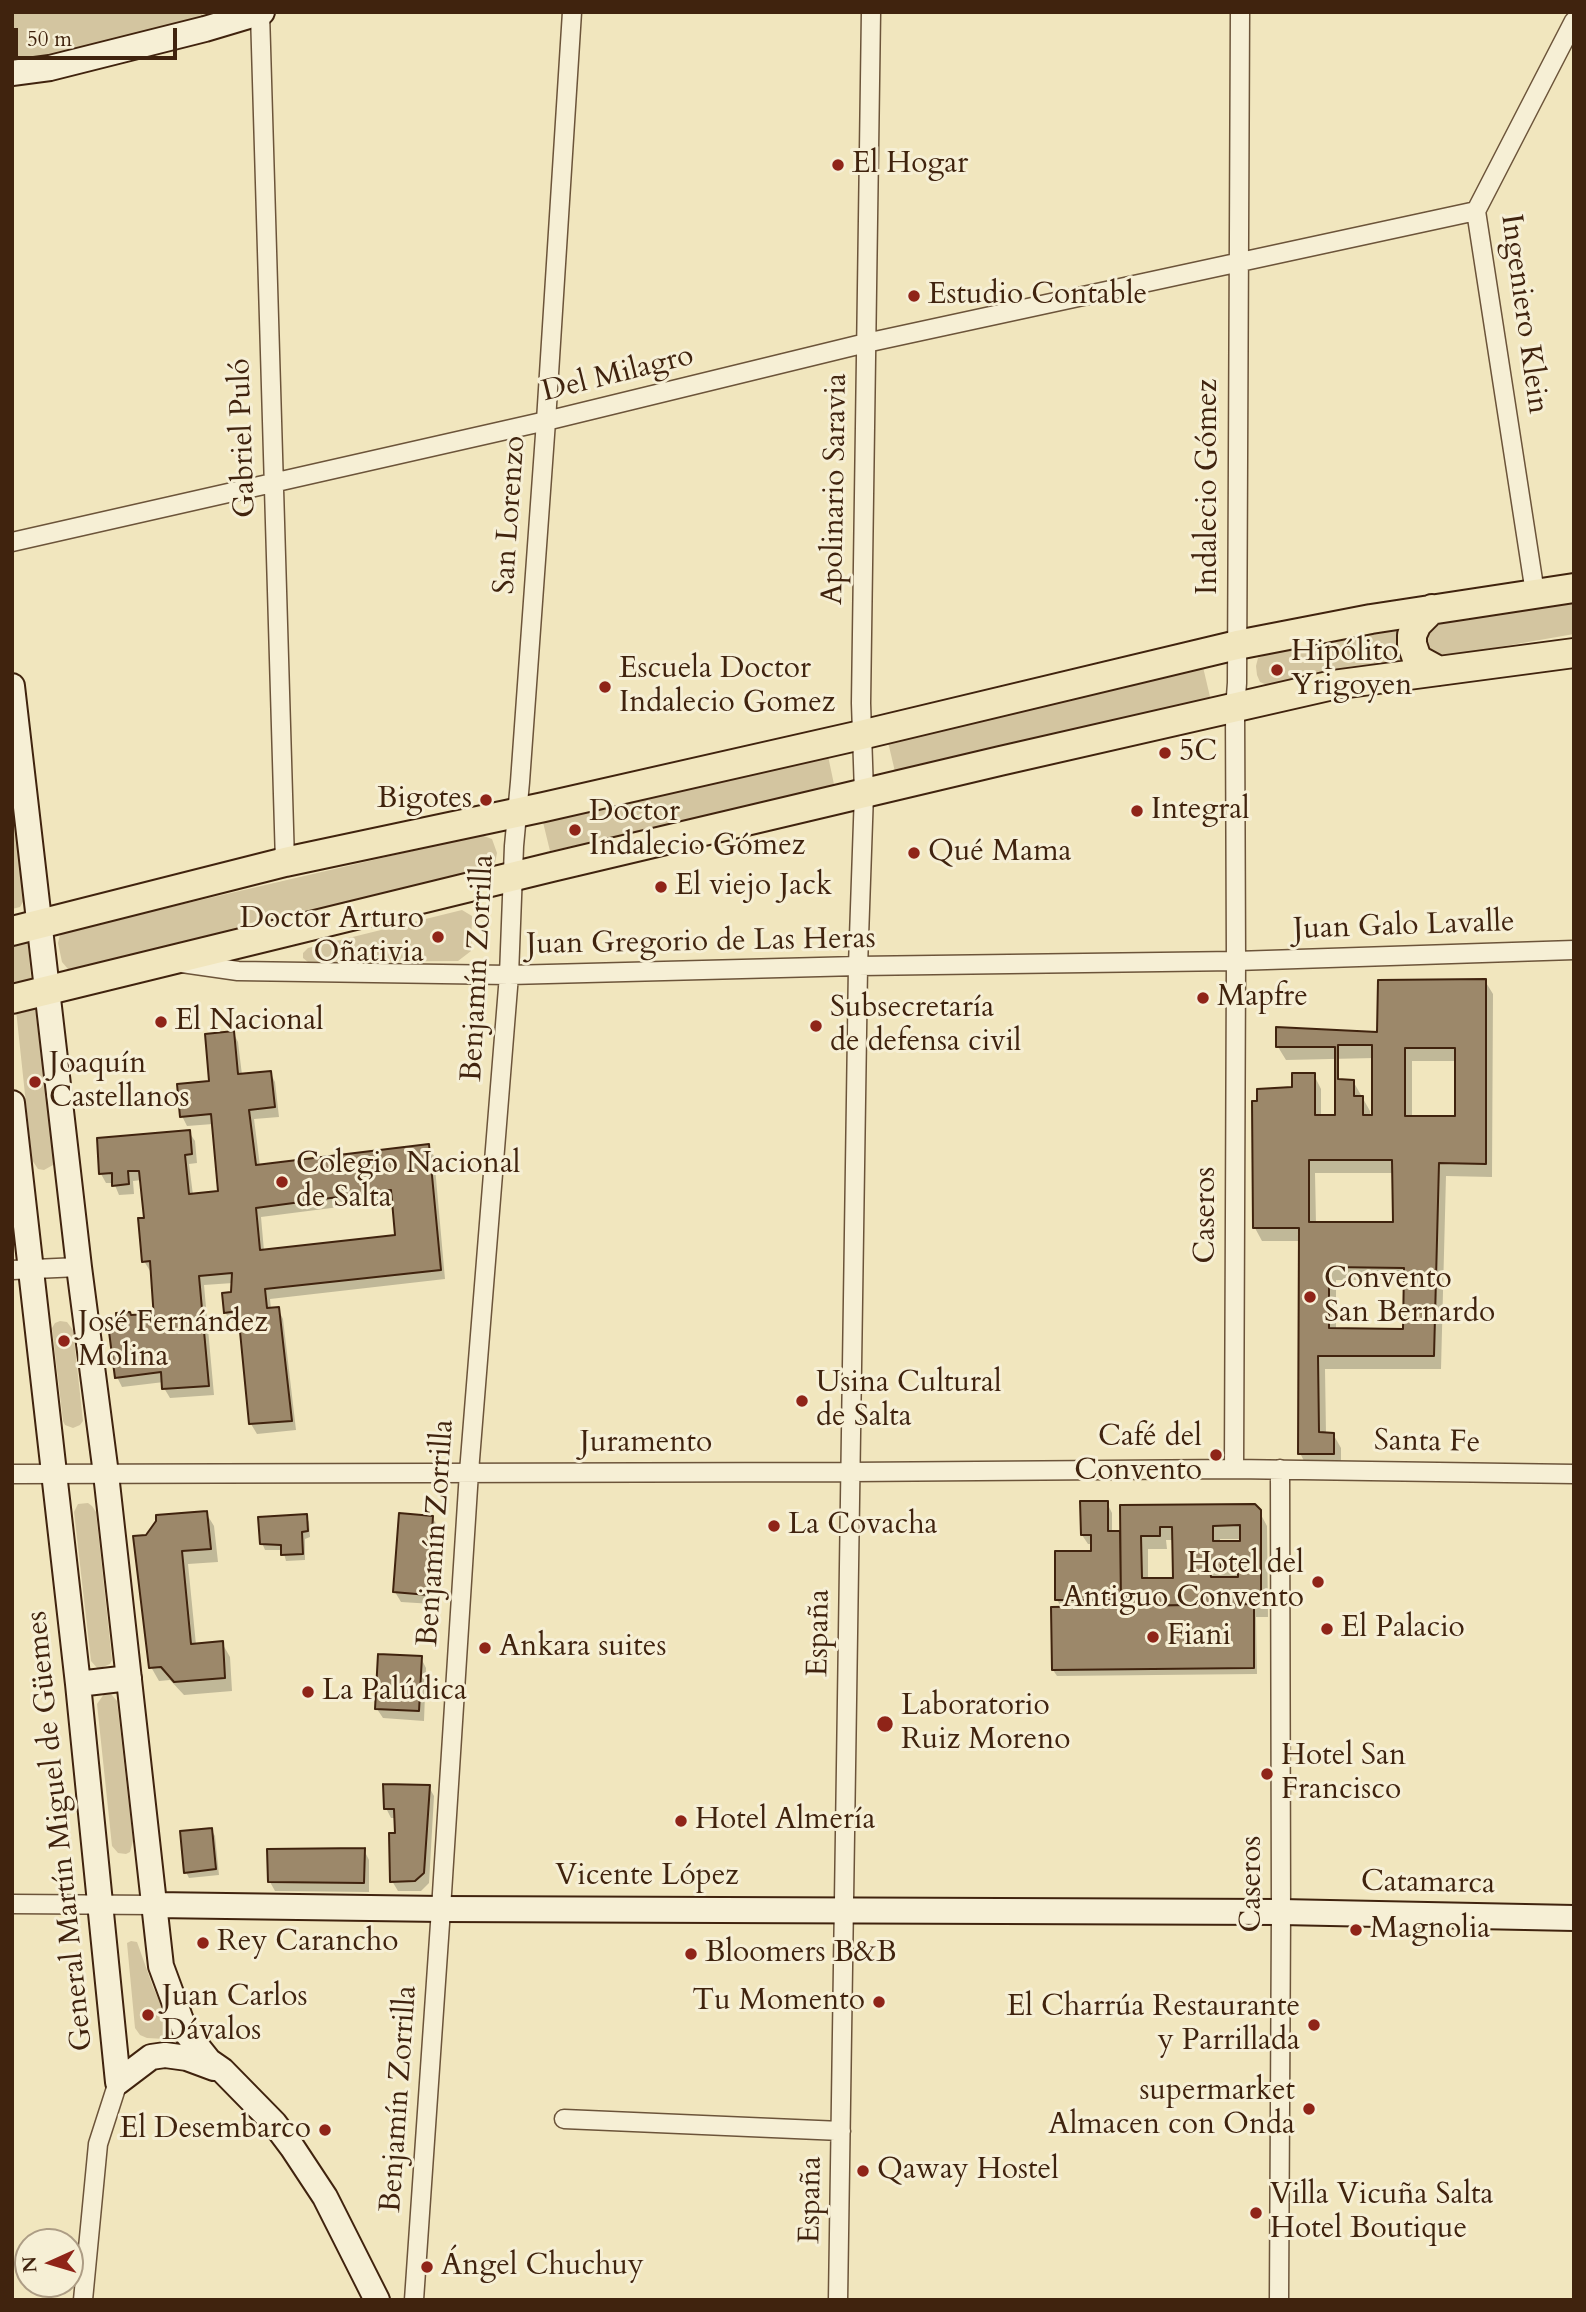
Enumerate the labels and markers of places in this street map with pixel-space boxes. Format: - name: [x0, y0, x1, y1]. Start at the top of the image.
- place label: El Hogar: [852, 147, 968, 183]
- marker: El Hogar: [830, 157, 846, 173]
- place label: Estudio Contable: [928, 278, 1147, 314]
- marker: Estudio Contable: [906, 288, 922, 304]
- place label: Hipólito Yrigoyen: [1291, 635, 1412, 706]
- place label: Escuela Doctor Indalecio Gomez: [619, 652, 835, 722]
- marker: Hipólito Yrigoyen: [1269, 662, 1285, 678]
- marker: Escuela Doctor Indalecio Gomez: [597, 679, 613, 695]
- place label: 5C: [1179, 735, 1217, 771]
- marker: 5C: [1157, 745, 1173, 761]
- place label: Bigotes: [377, 782, 472, 818]
- marker: Bigotes: [478, 792, 494, 808]
- place label: Integral: [1151, 793, 1250, 829]
- place label: Doctor Indalecio Gómez: [589, 795, 805, 866]
- marker: Integral: [1129, 803, 1145, 819]
- marker: Doctor Indalecio Gómez: [567, 822, 583, 838]
- place label: Qué Mama: [928, 835, 1072, 871]
- marker: Qué Mama: [906, 845, 922, 861]
- place label: El viejo Jack: [675, 869, 832, 905]
- marker: El viejo Jack: [653, 879, 669, 895]
- place label: Doctor Arturo Oñativia: [240, 902, 424, 972]
- marker: Doctor Arturo Oñativia: [430, 929, 446, 945]
- place label: Mapfre: [1217, 980, 1308, 1016]
- marker: Mapfre: [1195, 990, 1211, 1006]
- place label: Subsecretaría de defensa civil: [830, 991, 1021, 1062]
- place label: El Nacional: [175, 1004, 324, 1040]
- marker: El Nacional: [153, 1014, 169, 1030]
- marker: Subsecretaría de defensa civil: [808, 1018, 824, 1034]
- place label: Joaquín Castellanos: [49, 1047, 190, 1118]
- marker: Joaquín Castellanos: [27, 1074, 43, 1090]
- place label: Colegio Nacional de Salta: [296, 1147, 520, 1218]
- marker: Colegio Nacional de Salta: [274, 1174, 290, 1190]
- place label: Convento San Bernardo: [1324, 1262, 1495, 1332]
- marker: Convento San Bernardo: [1302, 1289, 1318, 1305]
- place label: José Fernández Molina: [78, 1306, 268, 1376]
- marker: José Fernández Molina: [56, 1333, 72, 1349]
- place label: Usina Cultural de Salta: [816, 1366, 1002, 1436]
- marker: Usina Cultural de Salta: [794, 1393, 810, 1409]
- place label: Café del Convento: [1074, 1420, 1202, 1490]
- marker: Café del Convento: [1208, 1447, 1224, 1463]
- place label: La Covacha: [788, 1508, 938, 1544]
- marker: La Covacha: [766, 1518, 782, 1534]
- place label: Hotel del Antiguo Convento: [1062, 1547, 1304, 1618]
- marker: Hotel del Antiguo Convento: [1310, 1574, 1326, 1590]
- place label: El Palacio: [1341, 1611, 1465, 1647]
- place label: Fiani: [1167, 1619, 1231, 1655]
- marker: El Palacio: [1319, 1621, 1335, 1637]
- marker: Fiani: [1145, 1629, 1161, 1645]
- place label: Ankara suites: [499, 1630, 666, 1666]
- marker: Ankara suites: [477, 1640, 493, 1656]
- place label: La Palúdica: [322, 1674, 467, 1710]
- marker: La Palúdica: [300, 1684, 316, 1700]
- place label: Laboratorio Ruiz Moreno: [901, 1689, 1070, 1760]
- marker: Laboratorio Ruiz Moreno: [875, 1714, 895, 1734]
- place label: Hotel San Francisco: [1281, 1739, 1406, 1810]
- marker: Hotel San Francisco: [1259, 1766, 1275, 1782]
- place label: Hotel Almería: [695, 1803, 875, 1839]
- marker: Hotel Almería: [673, 1813, 689, 1829]
- place label: Magnolia: [1370, 1912, 1490, 1948]
- marker: Magnolia: [1348, 1922, 1364, 1938]
- place label: Rey Carancho: [217, 1925, 399, 1961]
- marker: Rey Carancho: [195, 1935, 211, 1951]
- place label: Bloomers B&B: [705, 1936, 897, 1972]
- marker: Bloomers B&B: [683, 1946, 699, 1962]
- place label: Juan Carlos Dávalos: [162, 1980, 307, 2050]
- place label: Tu Momento: [692, 1984, 865, 2020]
- place label: El Charrúa Restaurante y Parrillada: [1007, 1990, 1300, 2060]
- marker: Tu Momento: [871, 1994, 887, 2010]
- marker: Juan Carlos Dávalos: [140, 2007, 156, 2023]
- marker: El Charrúa Restaurante y Parrillada: [1306, 2017, 1322, 2033]
- place label: supermarket Almacen con Onda: [1048, 2074, 1295, 2144]
- marker: supermarket Almacen con Onda: [1301, 2101, 1317, 2117]
- place label: El Desembarco: [120, 2112, 311, 2148]
- marker: El Desembarco: [317, 2122, 333, 2138]
- place label: Qaway Hostel: [877, 2153, 1059, 2189]
- marker: Qaway Hostel: [855, 2163, 871, 2179]
- place label: Villa Vicuña Salta Hotel Boutique: [1270, 2178, 1494, 2248]
- marker: Villa Vicuña Salta Hotel Boutique: [1248, 2205, 1264, 2221]
- place label: Ángel Chuchuy: [441, 2249, 644, 2285]
- marker: Ángel Chuchuy: [419, 2259, 435, 2275]

